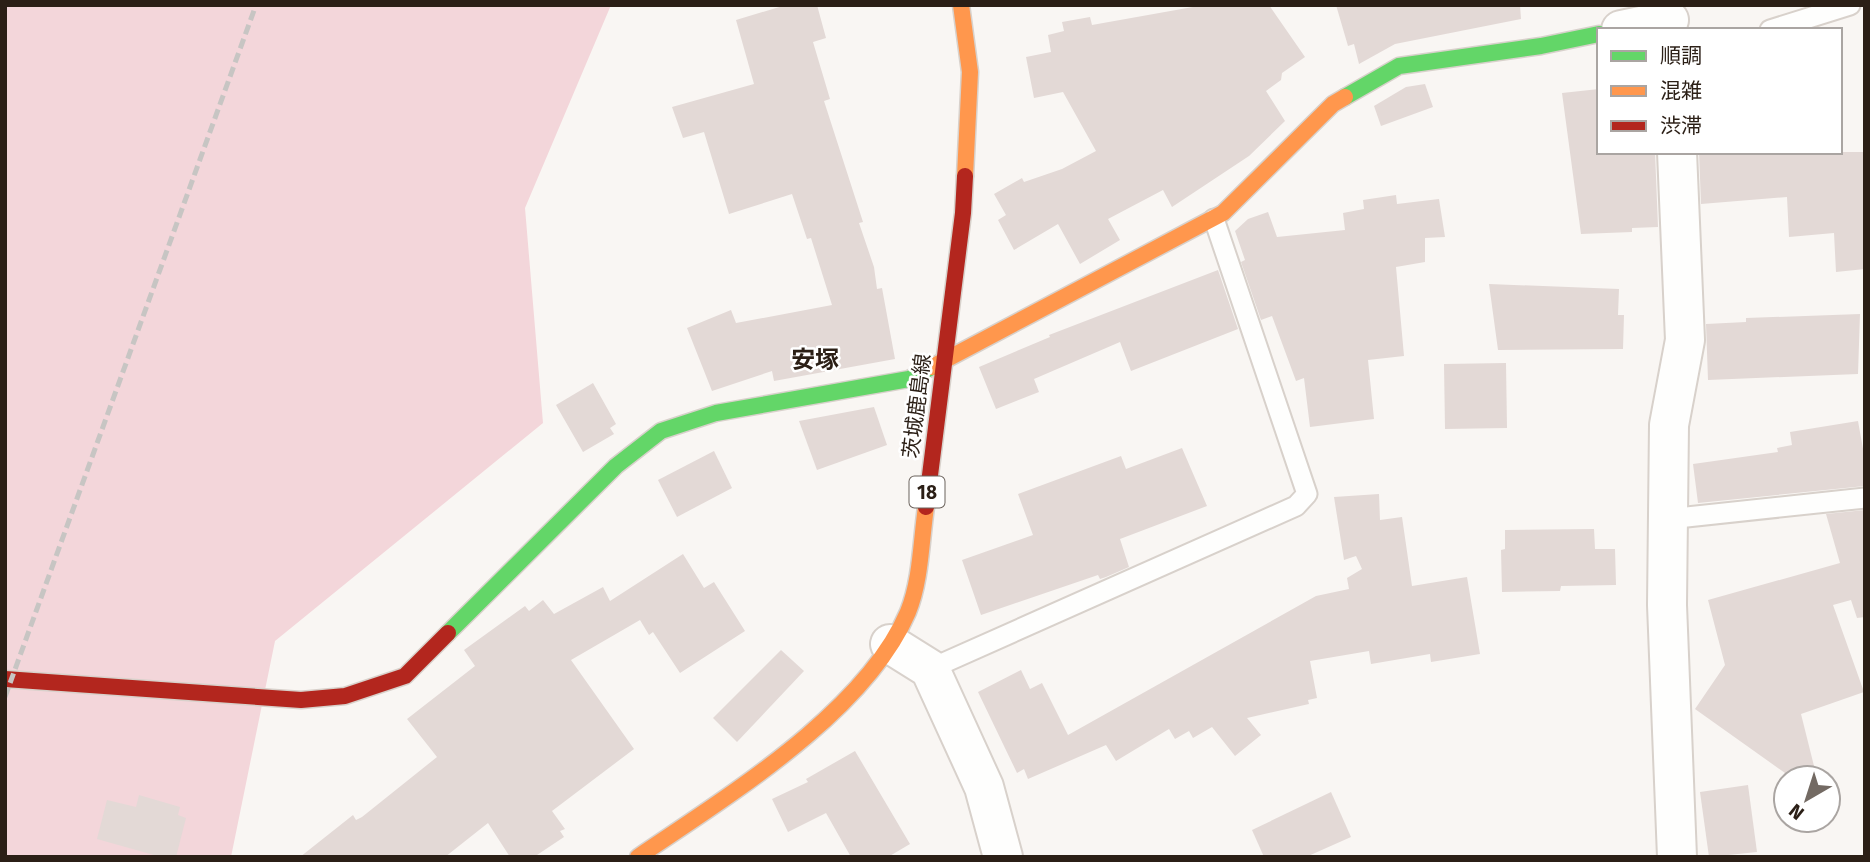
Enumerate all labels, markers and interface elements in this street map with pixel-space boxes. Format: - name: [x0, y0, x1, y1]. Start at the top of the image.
- legend: [1597, 28, 1842, 154]
- text: 順調: [1660, 43, 1702, 69]
- text: 混雑: [1660, 78, 1702, 104]
- text: 渋滞: [1660, 113, 1702, 139]
- district label: 安塚: [791, 346, 839, 374]
- street label: 茨城鹿島線: [898, 352, 936, 460]
- road number: 18: [909, 477, 944, 508]
- north arrow: [1772, 764, 1842, 834]
- text: N: [1784, 799, 1809, 825]

